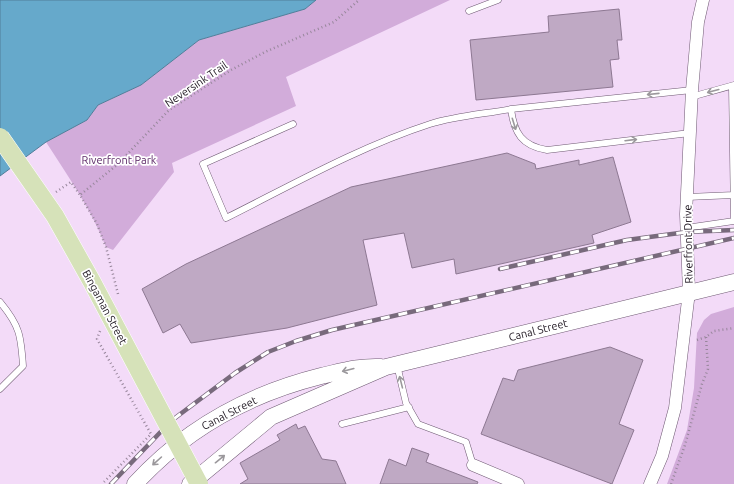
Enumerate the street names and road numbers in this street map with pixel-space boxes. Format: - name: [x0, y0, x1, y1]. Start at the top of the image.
- street label: Neversink Trail: [163, 59, 229, 109]
- street label: Riverfront Drive: [681, 204, 695, 284]
- street label: Bingaman Street: [80, 268, 130, 347]
- street label: Canal Street: [507, 317, 569, 343]
- street label: Canal Street: [199, 394, 259, 432]

